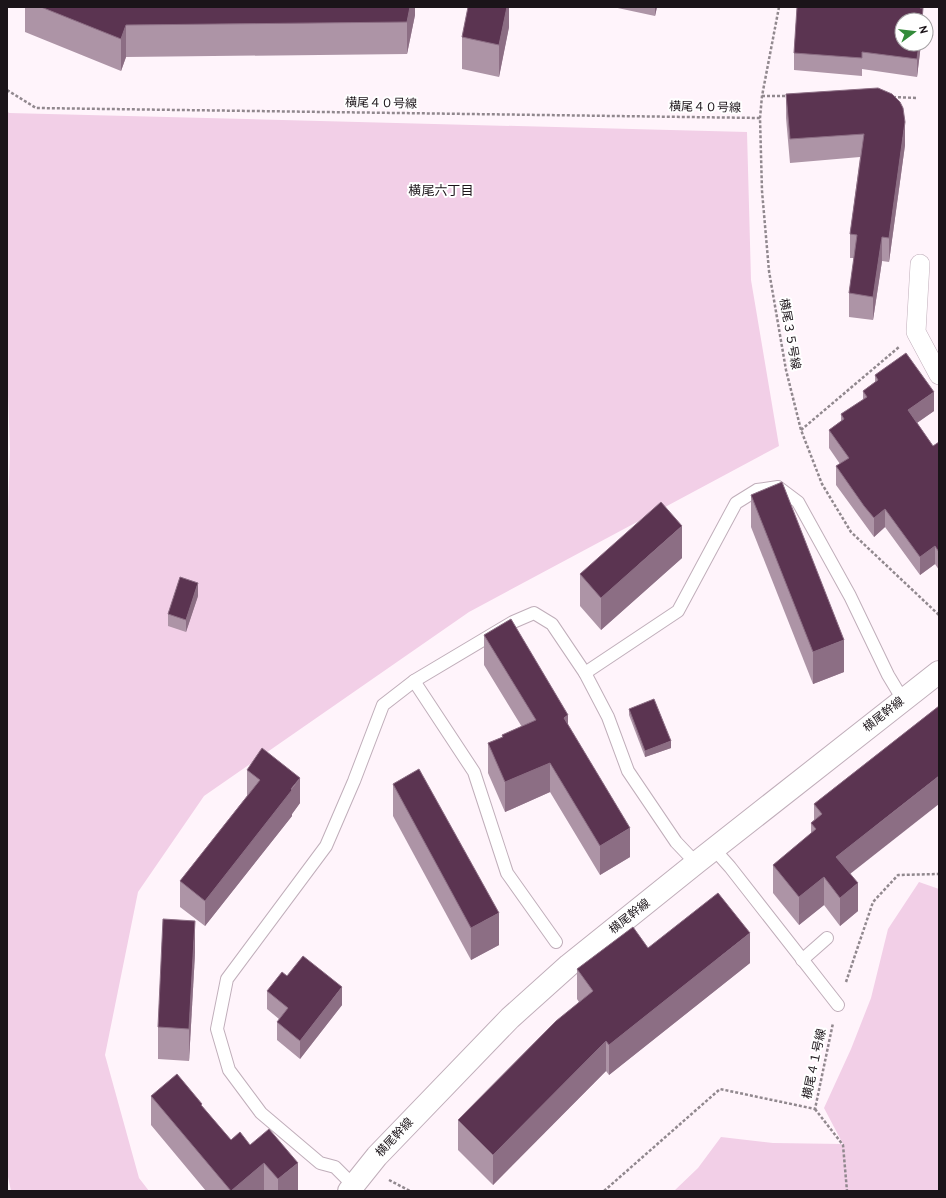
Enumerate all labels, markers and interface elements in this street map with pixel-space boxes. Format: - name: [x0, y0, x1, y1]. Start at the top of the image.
- north arrow: [894, 12, 934, 52]
- text: N: [915, 24, 930, 35]
- street label: 横尾４０号線: [345, 95, 417, 113]
- street label: 横尾４０号線: [669, 99, 741, 117]
- district label: 横尾六丁目: [408, 184, 474, 200]
- street label: 横尾３５号線: [775, 297, 803, 371]
- street label: 横尾幹線: [860, 694, 908, 736]
- street label: 横尾幹線: [606, 896, 654, 938]
- street label: 横尾４１号線: [800, 1027, 830, 1101]
- street label: 横尾幹線: [373, 1115, 417, 1161]

